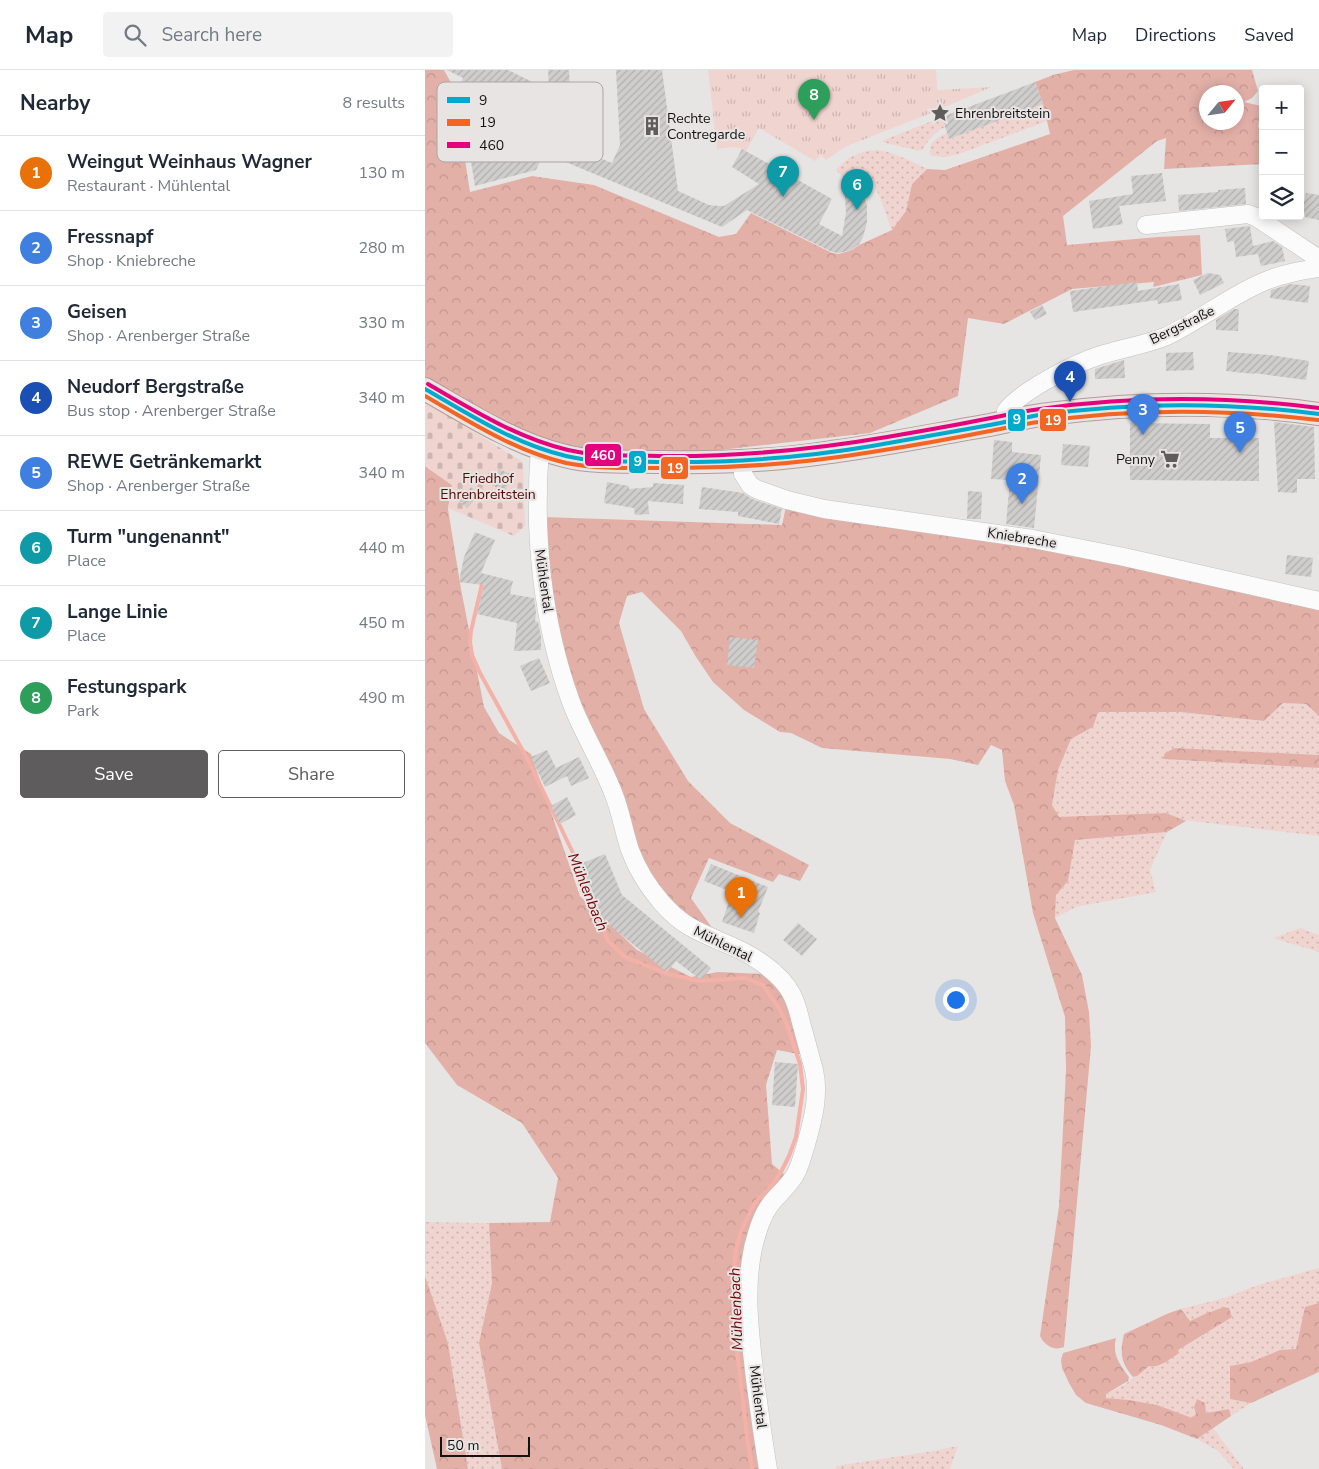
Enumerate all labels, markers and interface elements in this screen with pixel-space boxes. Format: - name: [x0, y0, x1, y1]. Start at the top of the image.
- search box: [103, 12, 453, 57]
- text: Map: [25, 19, 73, 51]
- icon: search: [121, 21, 149, 49]
- text: Search here: [161, 22, 262, 48]
- text: Map: [1072, 23, 1107, 47]
- text: Directions: [1135, 23, 1216, 47]
- text: Saved: [1244, 23, 1294, 47]
- pin: 8: [798, 79, 830, 120]
- legend: [437, 82, 603, 162]
- north arrow: [1199, 85, 1244, 130]
- map controls: [1259, 85, 1304, 220]
- button: +: [1259, 85, 1304, 130]
- text: Nearby: [20, 89, 90, 117]
- text: 9: [479, 91, 487, 110]
- text: 8 results: [343, 92, 405, 114]
- place icon: Ehrenbreitstein: [929, 102, 951, 124]
- place label: Ehrenbreitstein: [955, 104, 1050, 123]
- place label: Rechte Contregarde: [667, 109, 745, 144]
- text: 19: [479, 113, 496, 132]
- building icon: Rechte Contregarde: [641, 115, 663, 137]
- button: −: [1259, 130, 1304, 175]
- text: 460: [479, 136, 504, 155]
- text: Weingut Weinhaus Wagner: [67, 149, 312, 175]
- pin: 7: [767, 156, 799, 197]
- text: 1: [31, 162, 41, 184]
- text: 130 m: [358, 162, 405, 184]
- pin: 6: [841, 169, 873, 210]
- text: Restaurant · Mühlental: [67, 175, 230, 197]
- button: layers: [1259, 175, 1304, 220]
- text: Fressnapf: [67, 224, 153, 250]
- text: 2: [31, 237, 41, 259]
- text: 280 m: [358, 237, 405, 259]
- text: Shop · Kniebreche: [67, 250, 196, 272]
- text: Geisen: [67, 299, 127, 325]
- street label: Bergstraße: [1146, 301, 1218, 349]
- text: 3: [31, 312, 41, 334]
- text: 330 m: [358, 312, 405, 334]
- text: Shop · Arenberger Straße: [67, 325, 250, 347]
- pin: 4: [1054, 361, 1086, 402]
- text: Neudorf Bergstraße: [67, 374, 244, 400]
- text: 4: [31, 387, 41, 409]
- text: 340 m: [358, 387, 405, 409]
- pin: 3: [1127, 394, 1159, 435]
- text: Bus stop · Arenberger Straße: [67, 400, 276, 422]
- line badge: 9: [1007, 408, 1026, 432]
- line badge: 19: [1039, 408, 1067, 432]
- text: 9: [1013, 410, 1021, 429]
- text: 19: [1045, 411, 1061, 430]
- pin: 5: [1224, 412, 1256, 453]
- line badge: 460: [584, 443, 622, 467]
- text: 460: [590, 446, 616, 465]
- supermarket icon: Penny: [1159, 448, 1181, 470]
- text: REWE Getränkemarkt: [67, 449, 261, 475]
- line badge: 9: [628, 450, 647, 474]
- place label: Penny: [1116, 450, 1156, 469]
- text: 9: [634, 452, 642, 471]
- line badge: 19: [660, 456, 689, 480]
- text: 19: [667, 459, 683, 478]
- text: 5: [31, 462, 41, 484]
- text: 340 m: [358, 462, 405, 484]
- pin: 2: [1006, 463, 1038, 504]
- park label: Friedhof Ehrenbreitstein: [440, 469, 536, 504]
- text: Shop · Arenberger Straße: [67, 475, 250, 497]
- street label: Kniebreche: [986, 523, 1058, 553]
- text: Turm "ungenannt": [67, 524, 230, 550]
- text: 6: [31, 537, 41, 559]
- text: 440 m: [358, 537, 405, 559]
- street label: Mühlental: [530, 548, 558, 615]
- text: Place: [67, 550, 106, 572]
- text: Lange Linie: [67, 599, 168, 625]
- text: 7: [31, 612, 41, 634]
- text: 450 m: [358, 612, 405, 634]
- text: Place: [67, 625, 106, 647]
- text: Festungspark: [67, 674, 186, 700]
- text: 8: [31, 687, 41, 709]
- text: 490 m: [358, 687, 405, 709]
- text: Park: [67, 700, 99, 722]
- button: Save: [20, 750, 208, 798]
- button: Share: [218, 750, 405, 798]
- water label: Mühlenbach: [563, 850, 613, 934]
- pin: 1: [725, 877, 757, 918]
- street label: Mühlental: [690, 921, 757, 967]
- your location: [943, 987, 969, 1013]
- water label: Mühlenbach: [725, 1267, 747, 1351]
- street label: Mühlental: [745, 1364, 771, 1431]
- scale bar: [440, 1434, 530, 1457]
- text: 50 m: [447, 1436, 479, 1455]

